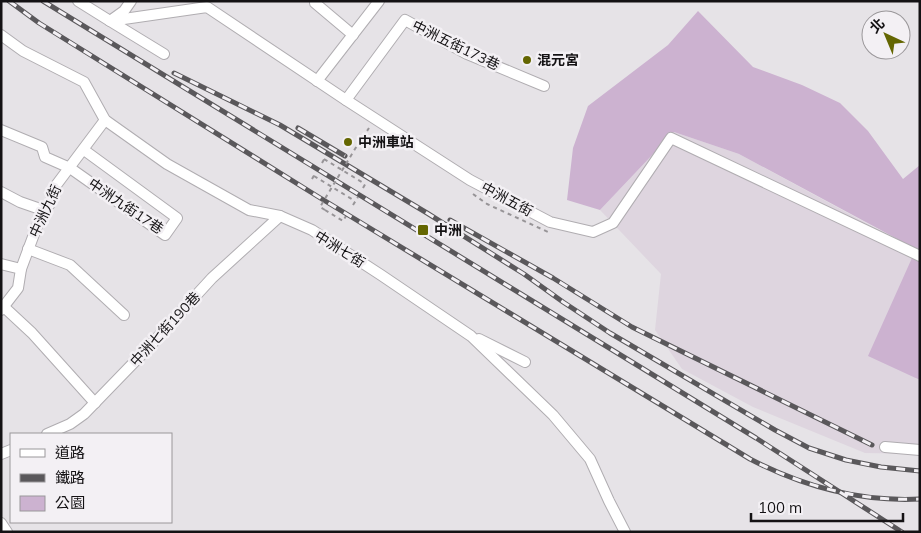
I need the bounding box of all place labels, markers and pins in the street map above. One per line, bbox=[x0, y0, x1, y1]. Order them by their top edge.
place label: 混元宮 bbox=[537, 51, 579, 69]
marker: 混元宮 bbox=[521, 54, 533, 66]
place label: 中洲車站 bbox=[358, 133, 414, 151]
marker: 中洲車站 bbox=[342, 136, 354, 148]
place label: 中洲 bbox=[434, 221, 462, 239]
marker: 中洲 bbox=[416, 223, 430, 237]

